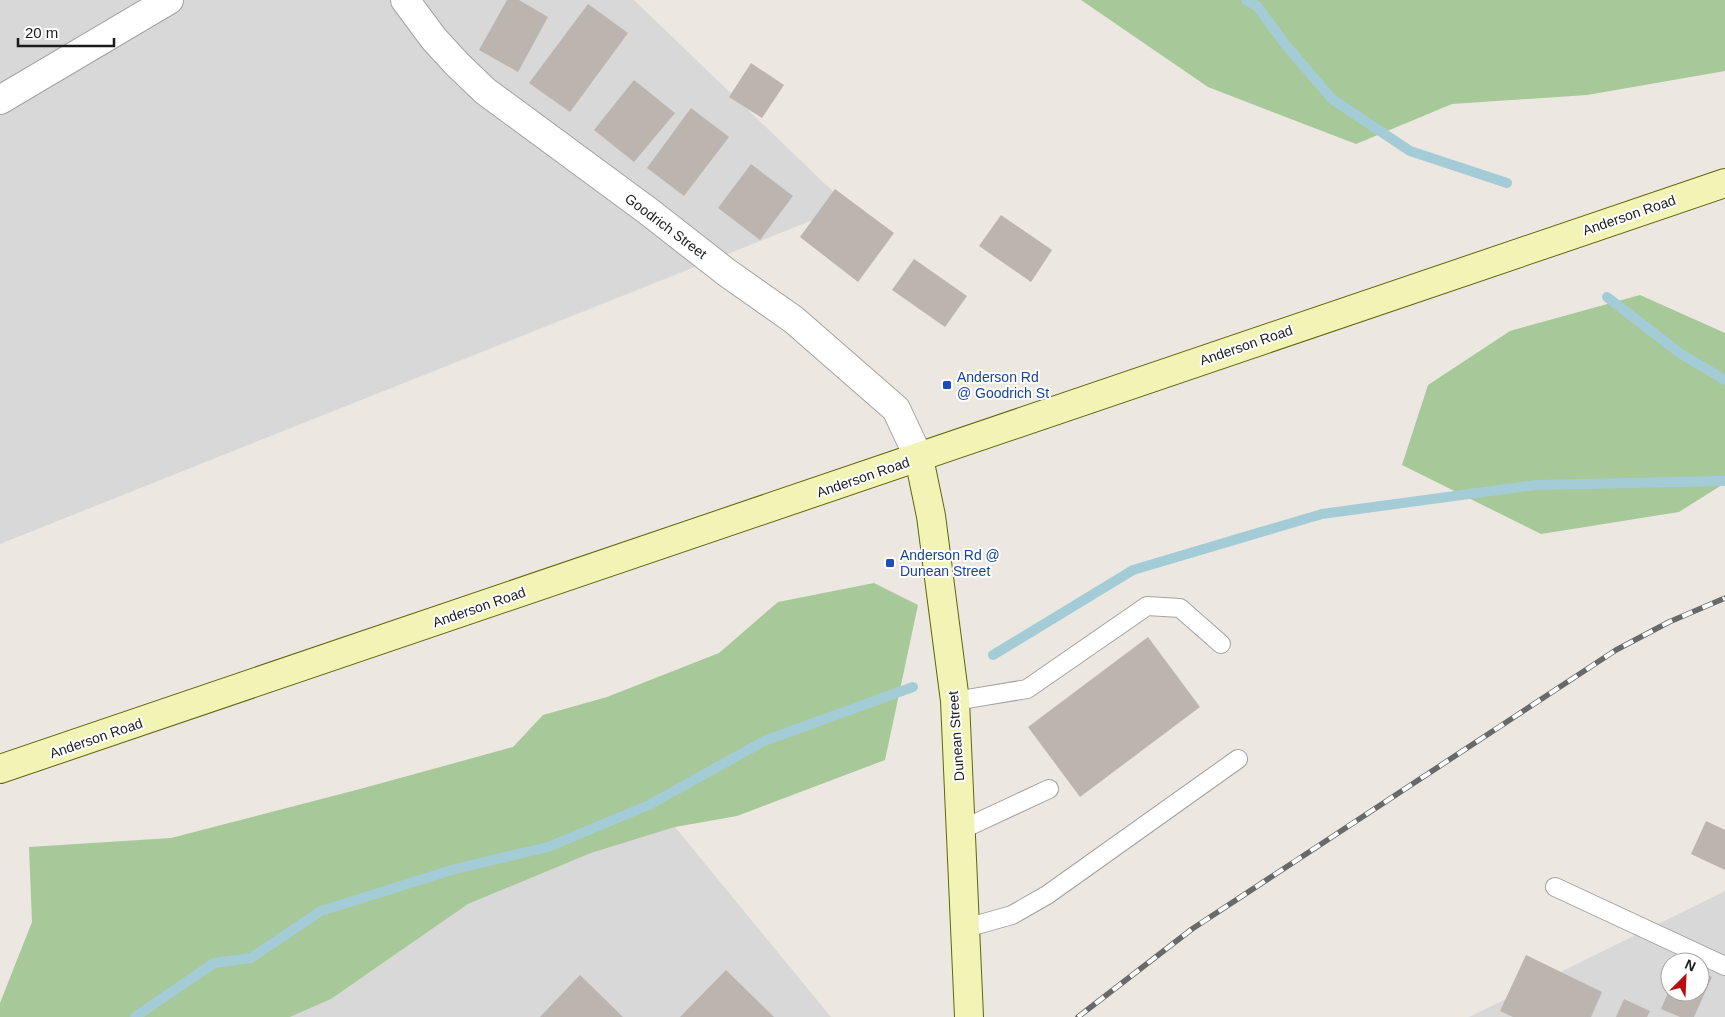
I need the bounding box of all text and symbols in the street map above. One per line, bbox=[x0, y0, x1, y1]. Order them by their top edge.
scale bar bbox=[18, 15, 114, 47]
text: 20 m bbox=[25, 24, 58, 41]
street label: Goodrich Street bbox=[622, 190, 710, 262]
street label: Anderson Road bbox=[1580, 192, 1678, 238]
street label: Anderson Road bbox=[1197, 322, 1295, 368]
place label: Anderson Rd @ Goodrich St bbox=[957, 369, 1049, 401]
marker: Anderson Rd @ Goodrich St bbox=[941, 379, 953, 391]
street label: Anderson Road bbox=[814, 454, 912, 500]
place label: Anderson Rd @ Dunean Street bbox=[900, 547, 1000, 579]
marker: Anderson Rd @ Dunean Street bbox=[884, 557, 896, 569]
street label: Anderson Road bbox=[430, 584, 528, 630]
street label: Dunean Street bbox=[945, 690, 967, 782]
street label: Anderson Road bbox=[47, 715, 145, 761]
north arrow bbox=[1660, 952, 1710, 1002]
text: N bbox=[1682, 956, 1698, 974]

